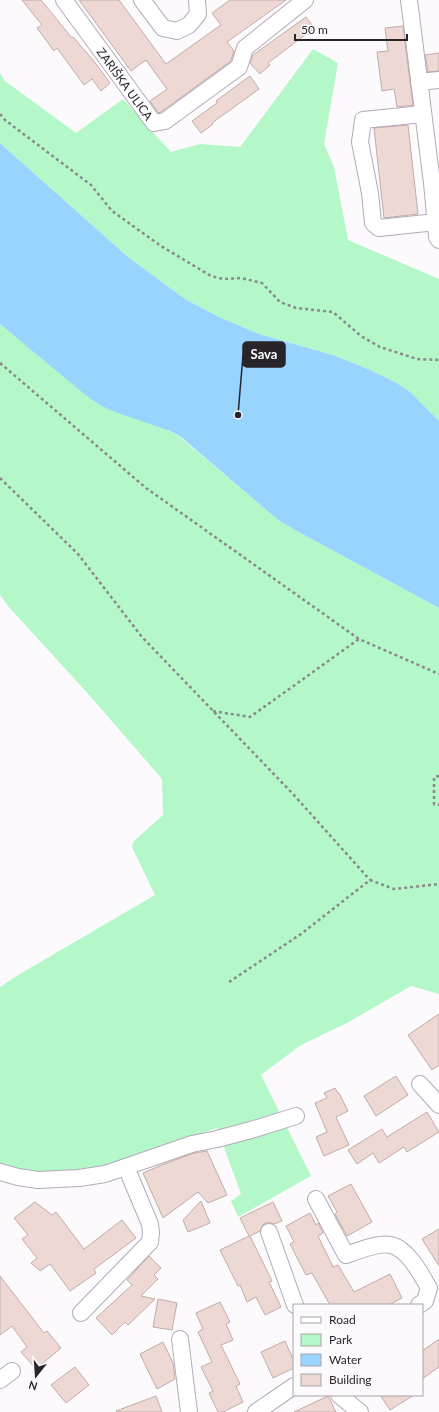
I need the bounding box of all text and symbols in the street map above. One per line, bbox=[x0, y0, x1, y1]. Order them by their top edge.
scale bar bbox=[295, 16, 407, 42]
text: 50 m bbox=[301, 22, 328, 37]
street label: ZARIŠKA ULICA bbox=[94, 45, 157, 124]
callout: Sava bbox=[243, 342, 285, 367]
text: Sava bbox=[251, 346, 277, 362]
legend bbox=[293, 1304, 423, 1396]
text: Road bbox=[329, 1312, 356, 1327]
text: Park bbox=[329, 1332, 353, 1347]
text: Water bbox=[329, 1352, 362, 1367]
north arrow bbox=[16, 1356, 56, 1396]
text: Building bbox=[329, 1372, 372, 1387]
text: N bbox=[27, 1379, 39, 1393]

